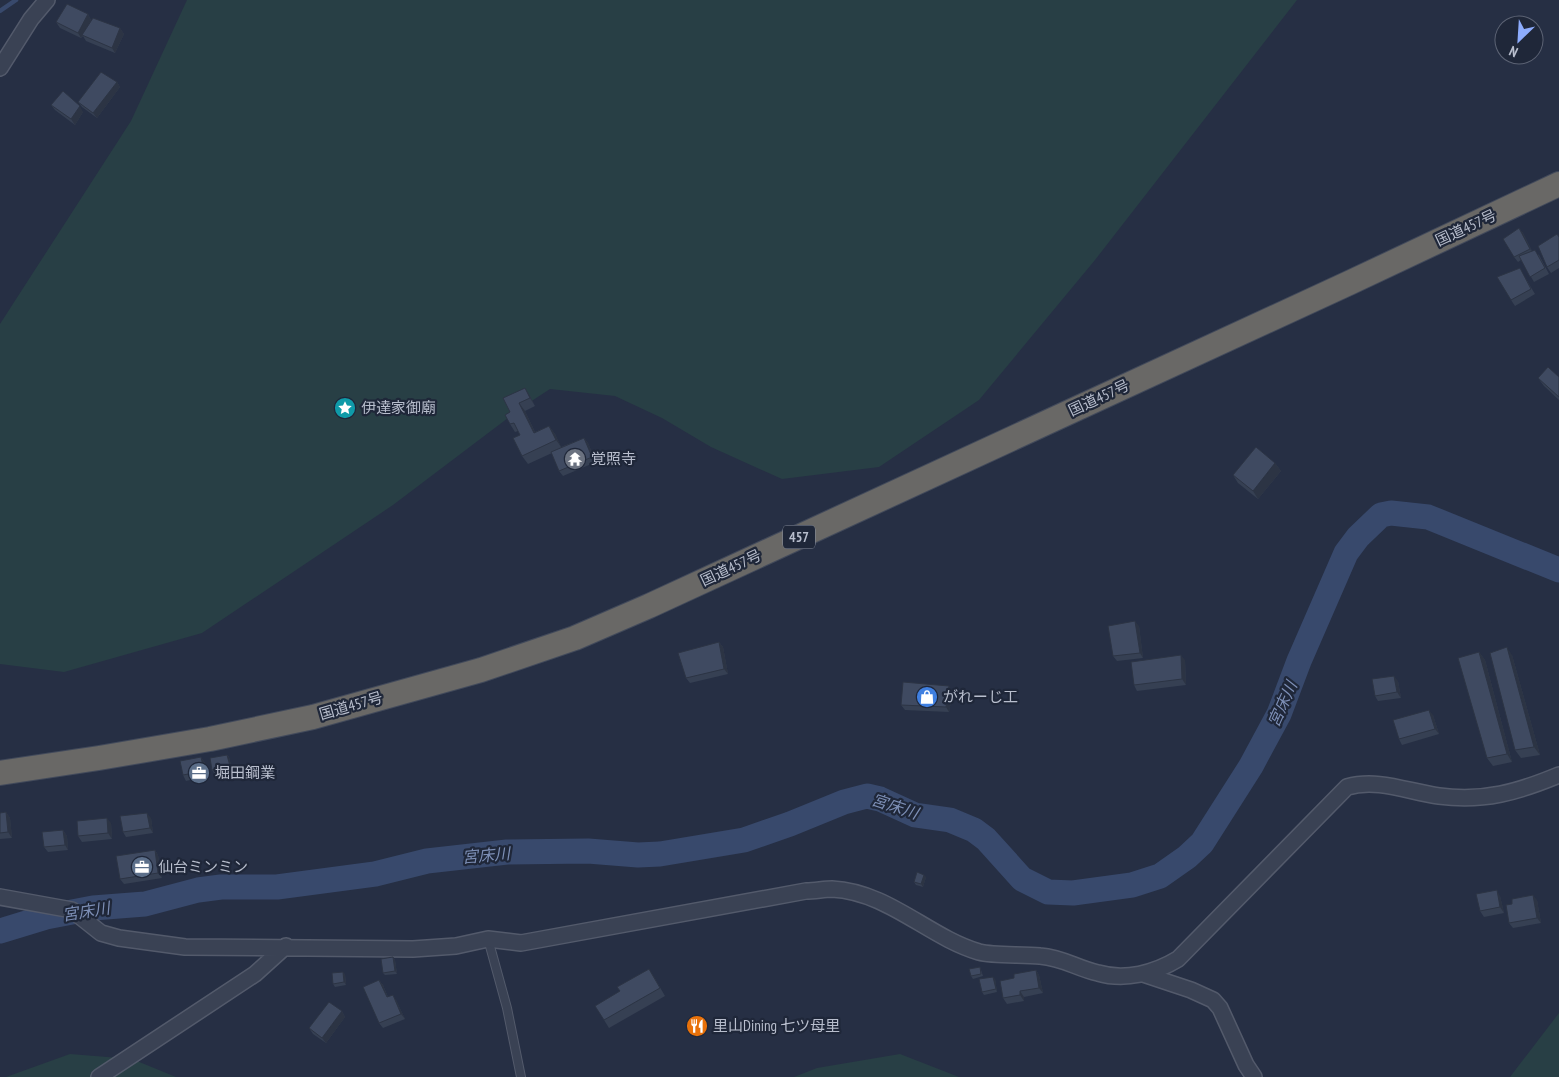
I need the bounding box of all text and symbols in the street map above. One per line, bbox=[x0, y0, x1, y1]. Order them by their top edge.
north arrow bbox=[1494, 15, 1544, 65]
text: N bbox=[1506, 42, 1521, 62]
street label: 国道457号 bbox=[1432, 205, 1499, 250]
street label: 国道457号 bbox=[1065, 375, 1132, 420]
place icon: 伊達家御廟 bbox=[333, 396, 357, 420]
place label: 伊達家御廟 bbox=[361, 398, 436, 417]
temple icon: 覚照寺 bbox=[563, 447, 587, 471]
place label: 覚照寺 bbox=[591, 449, 636, 468]
road number: 457 bbox=[783, 526, 815, 548]
street label: 国道457号 bbox=[697, 545, 764, 590]
water label: 宮床川 bbox=[1263, 676, 1302, 730]
shop icon: がれーじ工 bbox=[915, 685, 939, 709]
street label: 国道457号 bbox=[317, 687, 385, 724]
place label: がれーじ工 bbox=[943, 687, 1018, 706]
office icon: 堀田鋼業 bbox=[187, 761, 211, 785]
place label: 堀田鋼業 bbox=[215, 763, 275, 782]
water label: 宮床川 bbox=[869, 789, 923, 824]
water label: 宮床川 bbox=[461, 843, 513, 867]
office icon: 仙台ミンミン bbox=[130, 855, 154, 879]
place label: 仙台ミンミン bbox=[158, 857, 248, 876]
water label: 宮床川 bbox=[61, 897, 113, 925]
restaurant icon: 里山Dining 七ツ母里 bbox=[685, 1014, 709, 1038]
place label: 里山Dining 七ツ母里 bbox=[713, 1016, 840, 1035]

